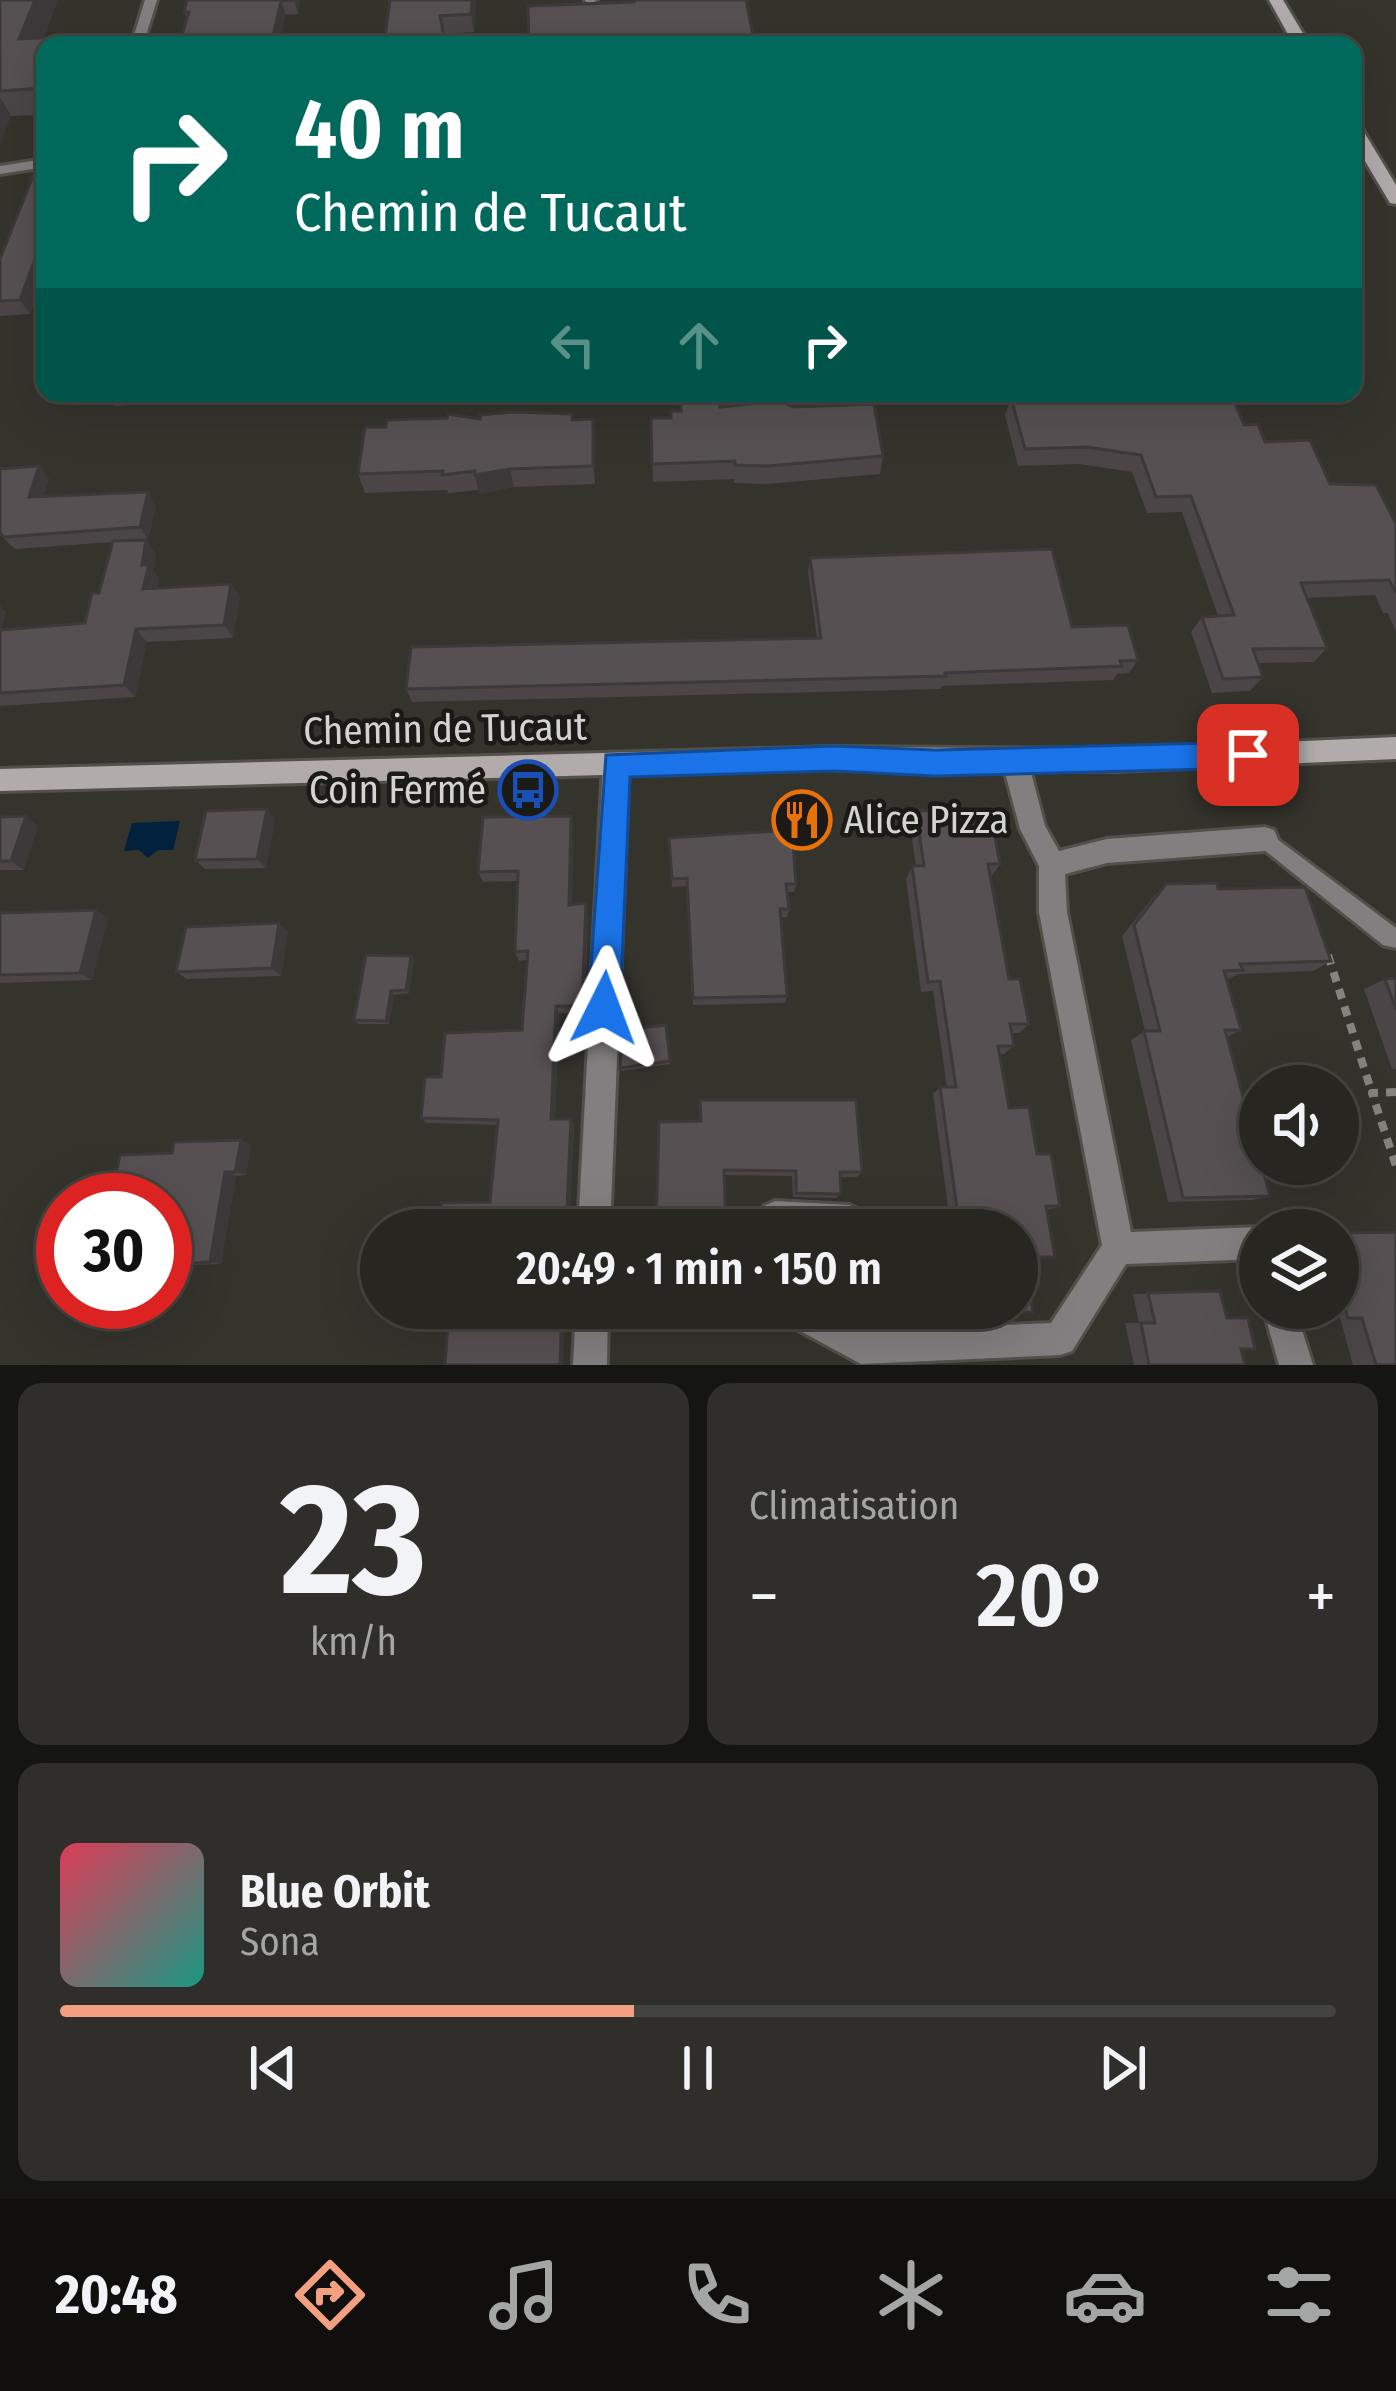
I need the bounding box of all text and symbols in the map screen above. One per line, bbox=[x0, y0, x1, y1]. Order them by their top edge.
text: 40 m bbox=[294, 79, 465, 180]
icon: right bbox=[96, 84, 252, 240]
text: Chemin de Tucaut bbox=[294, 181, 687, 245]
icon: left bbox=[540, 312, 606, 378]
icon: ahead bbox=[666, 312, 732, 378]
icon: right bbox=[792, 312, 858, 378]
street label: Chemin de Tucaut bbox=[303, 704, 587, 754]
pin bbox=[1197, 704, 1299, 806]
icon: arrive bbox=[1215, 722, 1281, 788]
bus stop icon: Coin Fermé bbox=[497, 759, 559, 821]
place label: Coin Fermé bbox=[309, 767, 486, 813]
restaurant icon: Alice Pizza bbox=[771, 789, 833, 851]
place label: Alice Pizza bbox=[844, 797, 1009, 843]
position arrow bbox=[541, 945, 667, 1071]
map controls bbox=[1239, 1065, 1359, 1329]
button: sound bbox=[1239, 1065, 1359, 1185]
speed limit sign: 30 bbox=[36, 1173, 192, 1329]
button: layers bbox=[1239, 1209, 1359, 1329]
text: 20:49 · 1 min · 150 m bbox=[516, 1242, 882, 1296]
text: 23 bbox=[280, 1447, 427, 1634]
text: Climatisation bbox=[749, 1483, 959, 1529]
text: 20° bbox=[976, 1542, 1108, 1650]
text: − bbox=[749, 1557, 779, 1636]
text: + bbox=[1306, 1557, 1336, 1636]
text: km/h bbox=[310, 1619, 397, 1665]
text: Blue Orbit bbox=[240, 1865, 430, 1919]
text: Sona bbox=[240, 1919, 320, 1965]
icon: previous bbox=[240, 2035, 306, 2101]
icon: pause bbox=[665, 2035, 731, 2101]
icon: next bbox=[1090, 2035, 1156, 2101]
icon: directions bbox=[288, 2253, 372, 2337]
icon: music bbox=[482, 2253, 566, 2337]
icon: phone bbox=[675, 2253, 759, 2337]
icon: climate bbox=[869, 2253, 953, 2337]
icon: car bbox=[1063, 2253, 1147, 2337]
icon: filters bbox=[1257, 2253, 1341, 2337]
text: 20:48 bbox=[55, 2263, 178, 2327]

